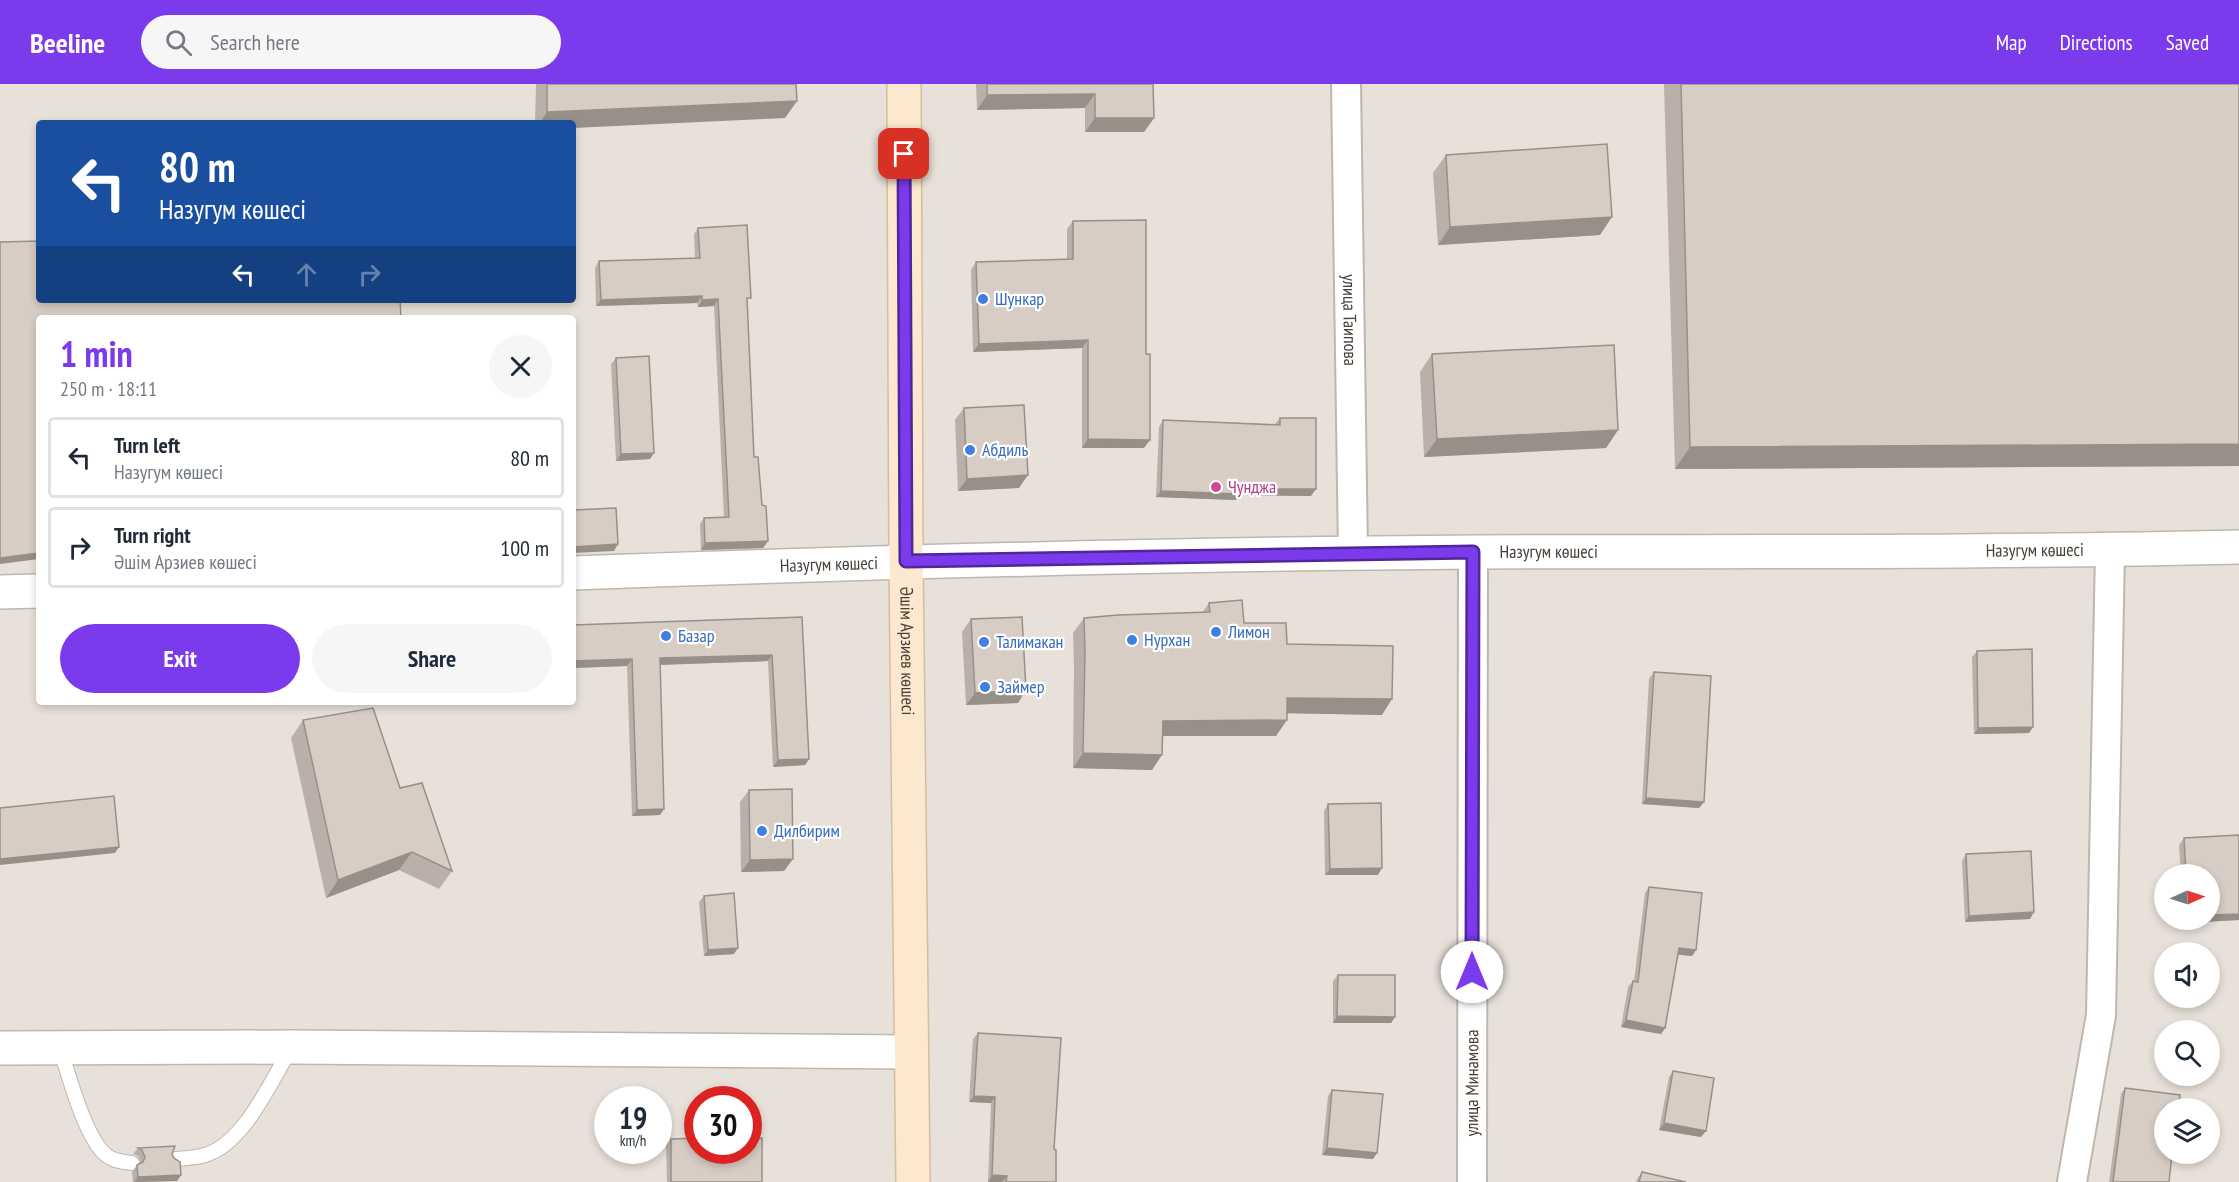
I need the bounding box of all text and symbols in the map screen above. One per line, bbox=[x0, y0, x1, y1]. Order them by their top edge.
search box bbox=[141, 15, 561, 69]
text: Beeline bbox=[30, 24, 105, 61]
icon: search bbox=[162, 26, 195, 59]
text: Search here bbox=[210, 28, 300, 56]
text: Map bbox=[1996, 29, 2027, 56]
text: Directions bbox=[2060, 29, 2133, 56]
text: Saved bbox=[2166, 29, 2209, 56]
pin bbox=[878, 128, 929, 179]
icon: arrive bbox=[887, 137, 920, 170]
text: 80 m bbox=[159, 139, 236, 194]
icon: left bbox=[60, 144, 138, 222]
text: Назугум көшесі bbox=[159, 192, 306, 226]
icon: left bbox=[227, 258, 260, 291]
icon: ahead bbox=[290, 258, 323, 291]
icon: right bbox=[353, 258, 386, 291]
street label: улица Таипова bbox=[1338, 274, 1362, 366]
place label: Шункар bbox=[995, 287, 1044, 310]
marker: Шункар bbox=[976, 292, 990, 306]
text: 1 min bbox=[60, 330, 133, 377]
button: close bbox=[489, 335, 552, 398]
text: 250 m · 18:11 bbox=[60, 376, 157, 402]
text: Turn left bbox=[114, 431, 180, 459]
place label: Абдиль bbox=[982, 438, 1028, 461]
icon: left bbox=[63, 441, 96, 474]
marker: Абдиль bbox=[963, 443, 977, 457]
text: 80 m bbox=[510, 444, 549, 472]
text: Назугум көшесі bbox=[114, 459, 223, 485]
place label: Чунджа bbox=[1228, 475, 1276, 498]
marker: Чунджа bbox=[1209, 480, 1223, 494]
text: Turn right bbox=[114, 521, 191, 549]
icon: right bbox=[63, 531, 96, 564]
text: 100 m bbox=[500, 534, 549, 562]
street label: Назугум көшесі bbox=[1986, 538, 2084, 562]
street label: Назугум көшесі bbox=[1500, 540, 1598, 563]
text: Әшім Арзиев көшесі bbox=[114, 549, 257, 575]
street label: Назугум көшесі bbox=[779, 551, 878, 577]
street label: Әшім Арзиев көшесі bbox=[895, 587, 920, 715]
place label: Лимон bbox=[1227, 620, 1270, 643]
button: Exit bbox=[60, 624, 300, 693]
button: Share bbox=[312, 624, 552, 693]
place label: Базар bbox=[678, 624, 715, 647]
marker: Лимон bbox=[1209, 625, 1223, 639]
place label: Нурхан bbox=[1144, 628, 1190, 651]
marker: Базар bbox=[659, 629, 673, 643]
place label: Талимакан bbox=[996, 630, 1063, 653]
marker: Нурхан bbox=[1125, 633, 1139, 647]
marker: Талимакан bbox=[977, 635, 991, 649]
place label: Займер bbox=[997, 675, 1045, 698]
marker: Займер bbox=[978, 680, 992, 694]
place label: Дилбирим bbox=[774, 819, 840, 842]
marker: Дилбирим bbox=[755, 824, 769, 838]
north arrow bbox=[2154, 864, 2220, 930]
map controls bbox=[2154, 864, 2220, 1164]
position arrow bbox=[1440, 940, 1504, 1004]
button: sound bbox=[2154, 942, 2220, 1008]
button: search bbox=[2154, 1020, 2220, 1086]
street label: улица Минамова bbox=[1460, 1030, 1483, 1136]
speed limit sign: 30 bbox=[684, 1086, 762, 1164]
text: 19 bbox=[619, 1098, 647, 1137]
button: layers bbox=[2154, 1098, 2220, 1164]
text: km/h bbox=[620, 1131, 646, 1150]

